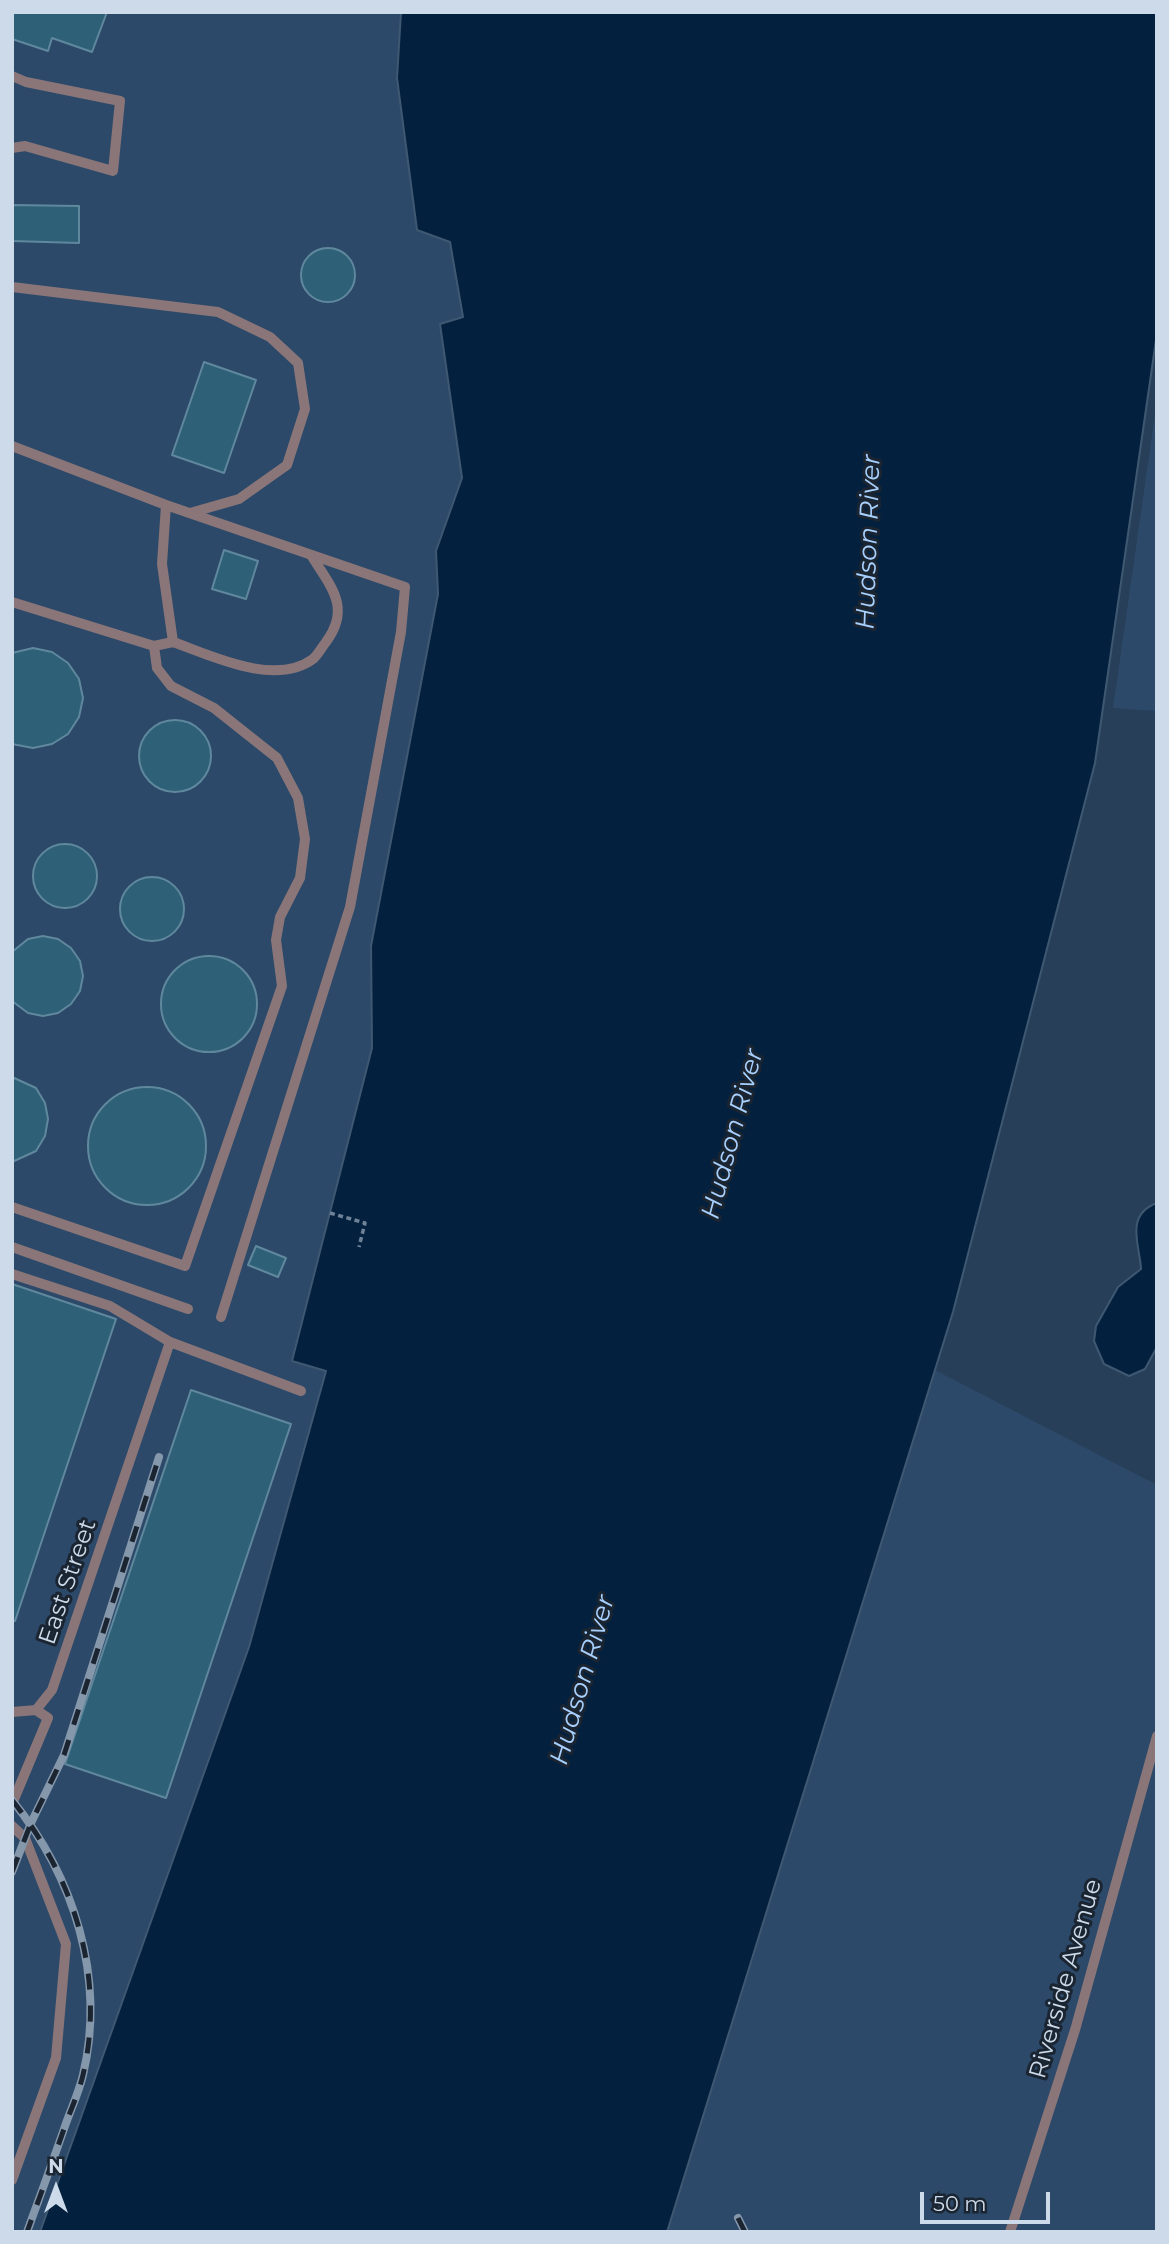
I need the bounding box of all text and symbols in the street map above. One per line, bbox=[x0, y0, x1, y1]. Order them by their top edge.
water label: Hudson River bbox=[850, 454, 888, 630]
water label: Hudson River bbox=[695, 1045, 771, 1223]
street label: East Street bbox=[33, 1516, 103, 1648]
water label: Hudson River bbox=[544, 1591, 622, 1769]
street label: Riverside Avenue bbox=[1024, 1876, 1108, 2082]
north arrow bbox=[21, 2153, 91, 2223]
text: N bbox=[48, 2155, 64, 2178]
scale bar bbox=[924, 2178, 1054, 2222]
text: 50 m bbox=[933, 2191, 987, 2216]

